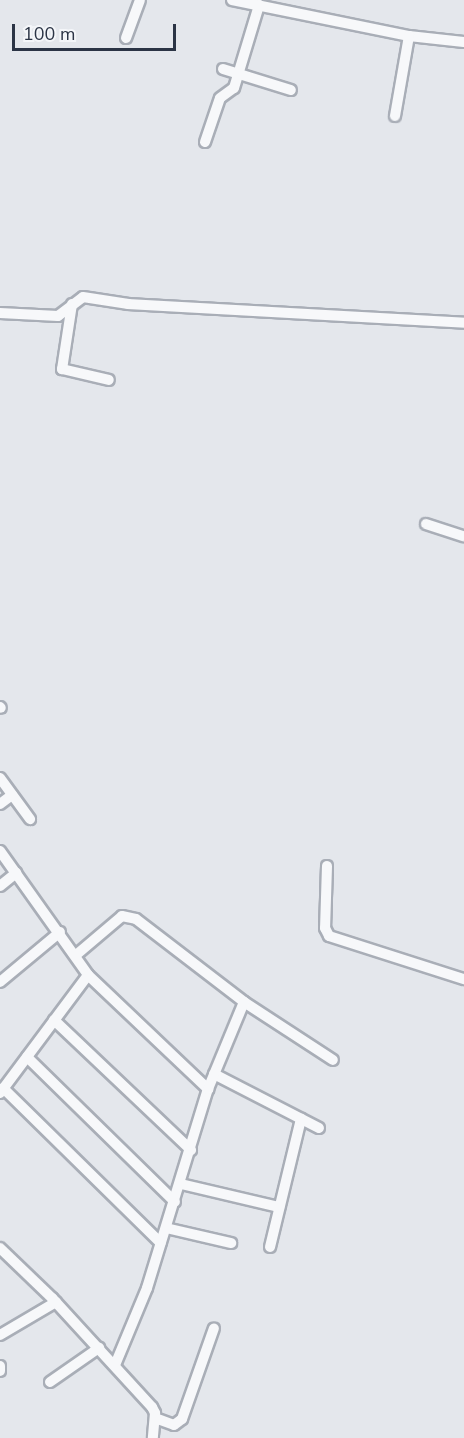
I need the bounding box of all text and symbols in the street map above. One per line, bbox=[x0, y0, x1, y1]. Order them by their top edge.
scale bar bbox=[15, 12, 178, 50]
text: 100 m bbox=[23, 22, 75, 46]

